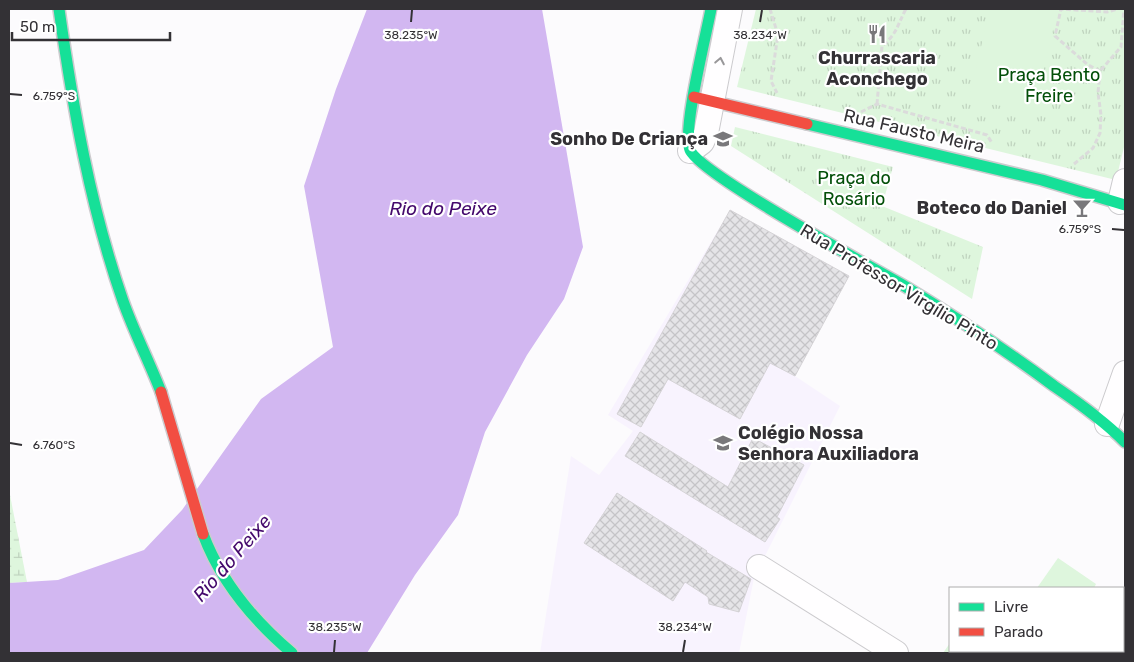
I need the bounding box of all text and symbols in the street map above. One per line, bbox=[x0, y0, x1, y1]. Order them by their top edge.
scale bar bbox=[12, 10, 170, 42]
text: 50 m bbox=[20, 18, 55, 36]
restaurant icon: Churrascaria Aconchego bbox=[866, 23, 888, 45]
text: 38.235°W bbox=[384, 28, 438, 42]
text: 38.234°W bbox=[733, 28, 787, 42]
place label: Churrascaria Aconchego bbox=[818, 47, 936, 90]
one-way arrow bbox=[714, 56, 724, 65]
park label: Praça Bento Freire bbox=[998, 64, 1100, 107]
text: 6.759°S bbox=[33, 89, 75, 103]
street label: Rua Fausto Meira bbox=[841, 104, 987, 158]
place label: Sonho De Criança bbox=[550, 128, 708, 150]
school or university icon: Sonho De Criança bbox=[712, 128, 734, 150]
park label: Praça do Rosário bbox=[817, 167, 891, 210]
water label: Rio do Peixe bbox=[389, 197, 497, 220]
place label: Boteco do Daniel bbox=[917, 197, 1067, 219]
bar icon: Boteco do Daniel bbox=[1071, 197, 1093, 219]
street label: Rua Professor Virgílio Pinto bbox=[796, 219, 1002, 355]
text: 6.759°S bbox=[1059, 222, 1101, 236]
place label: Colégio Nossa Senhora Auxiliadora bbox=[738, 422, 919, 465]
school or university icon: Colégio Nossa Senhora Auxiliadora bbox=[712, 432, 734, 454]
text: 6.760°S bbox=[33, 438, 75, 452]
water label: Rio do Peixe bbox=[188, 510, 276, 606]
legend bbox=[949, 587, 1124, 652]
text: Livre bbox=[994, 598, 1028, 616]
text: 38.235°W bbox=[308, 620, 362, 634]
text: 38.234°W bbox=[658, 620, 712, 634]
text: Parado bbox=[994, 623, 1043, 641]

